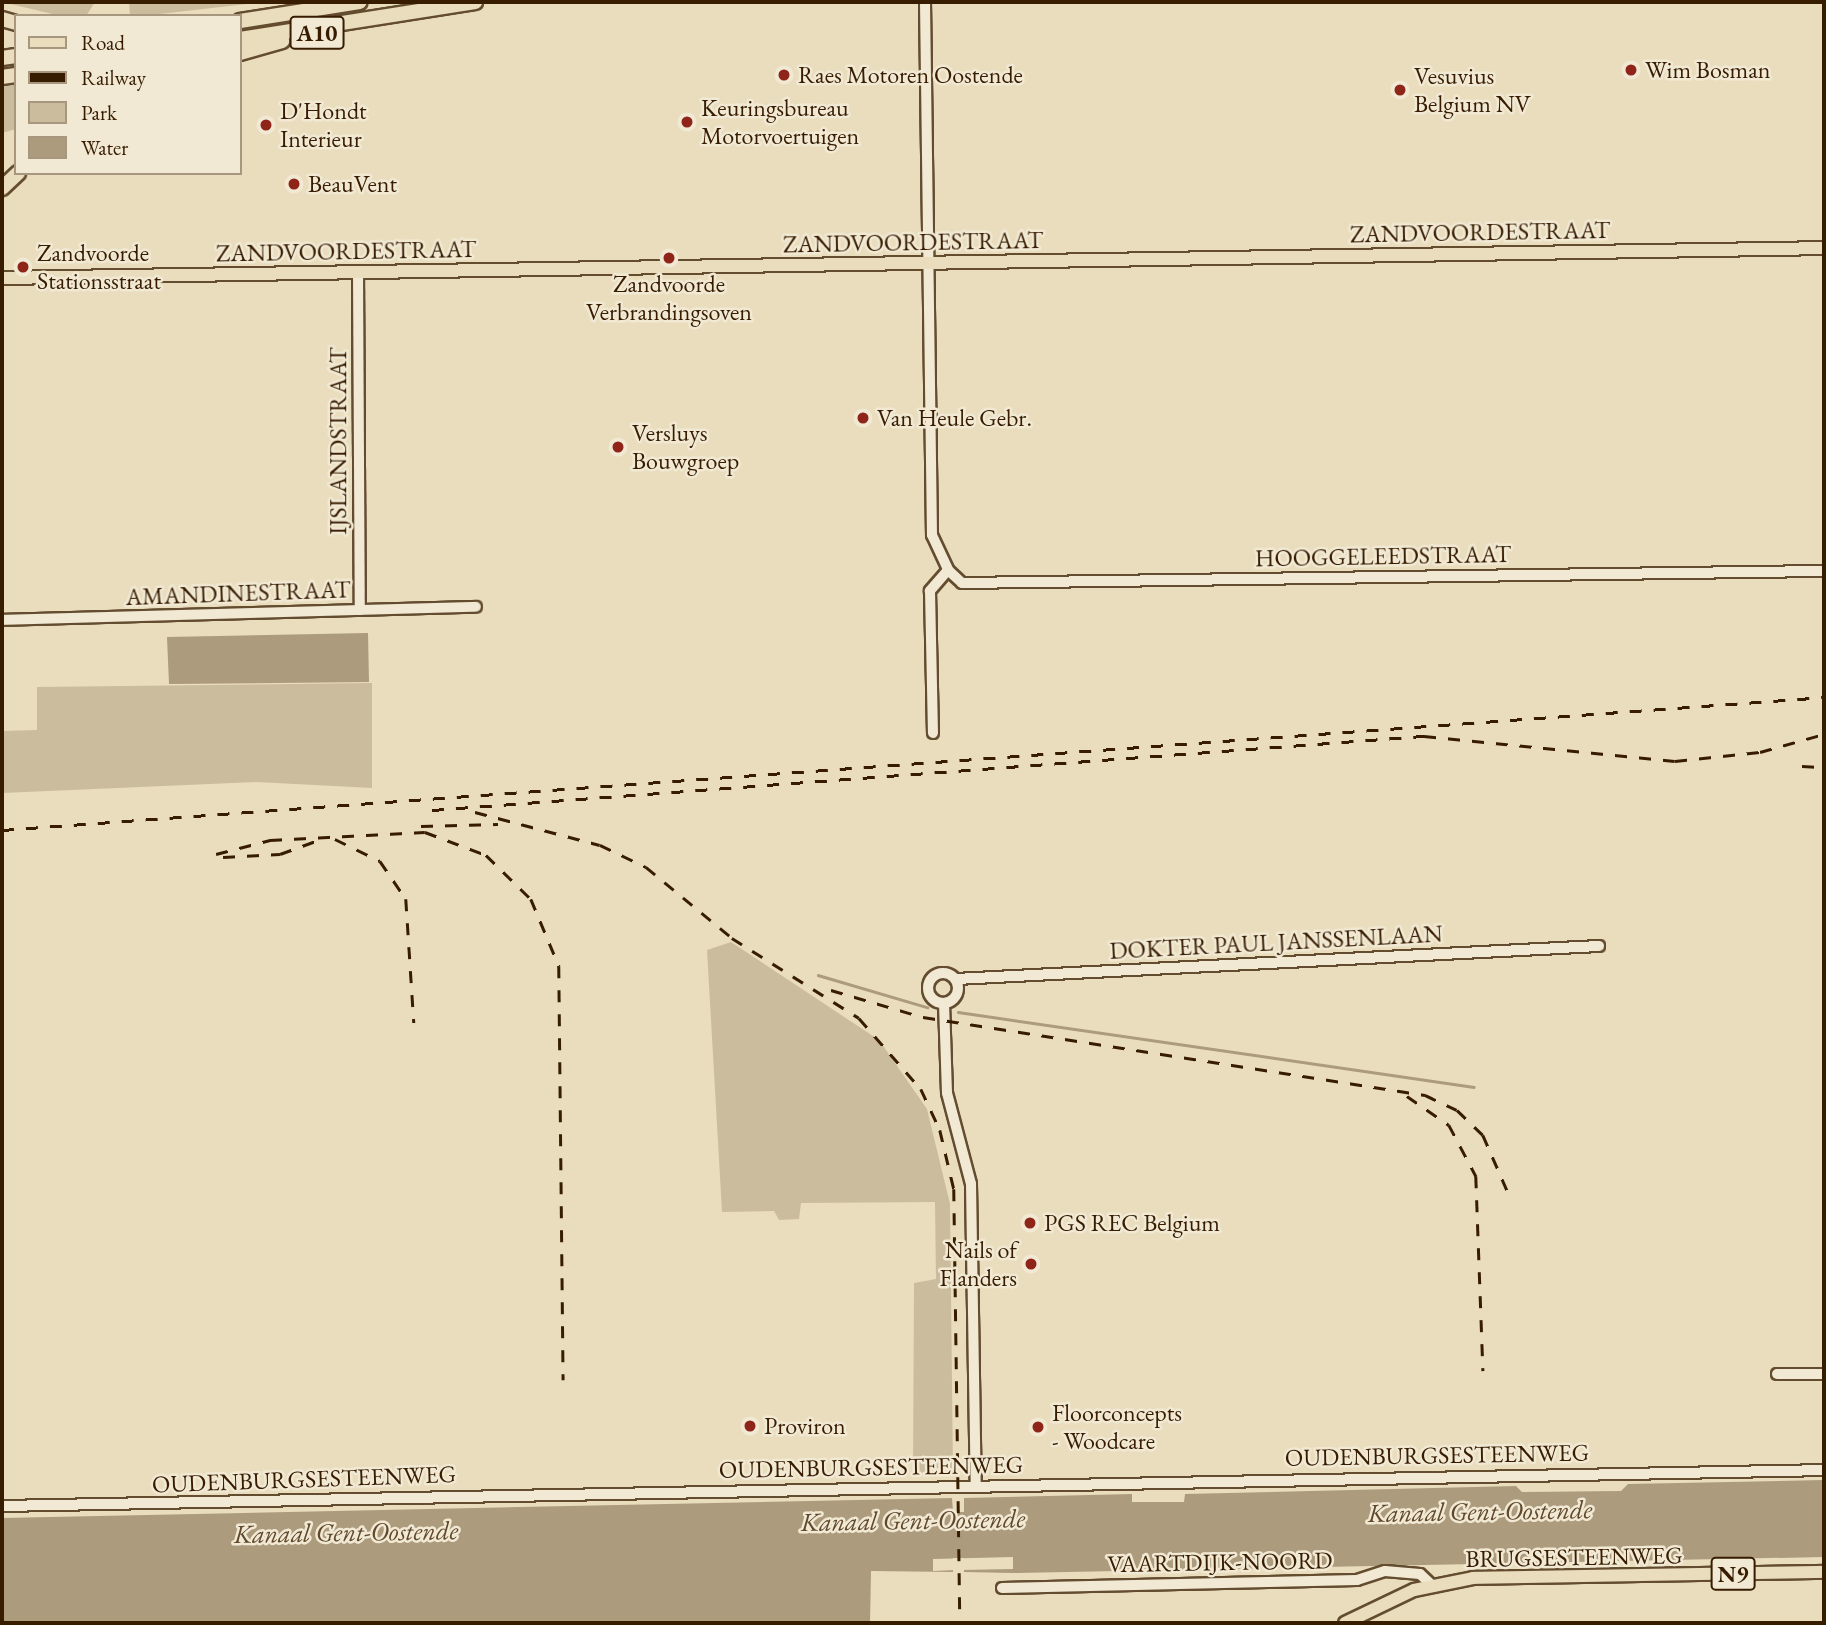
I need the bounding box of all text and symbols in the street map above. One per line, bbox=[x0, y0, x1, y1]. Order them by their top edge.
legend bbox=[14, 14, 242, 175]
road number: A10 bbox=[289, 14, 345, 52]
text: Road bbox=[81, 29, 125, 56]
place label: Wim Bosman bbox=[1645, 56, 1770, 84]
place label: Raes Motoren Oostende bbox=[798, 61, 1023, 89]
place label: Vesuvius Belgium NV bbox=[1414, 62, 1531, 118]
marker: Wim Bosman bbox=[1623, 62, 1639, 78]
text: Railway bbox=[81, 64, 146, 91]
marker: Raes Motoren Oostende bbox=[776, 67, 792, 83]
marker: Vesuvius Belgium NV bbox=[1392, 82, 1408, 98]
place label: Keuringsbureau Motorvoertuigen bbox=[701, 94, 859, 150]
place label: D'Hondt Interieur bbox=[280, 97, 367, 153]
text: Park bbox=[81, 99, 117, 126]
marker: Keuringsbureau Motorvoertuigen bbox=[679, 114, 695, 130]
marker: D'Hondt Interieur bbox=[258, 117, 274, 133]
text: Water bbox=[81, 134, 128, 161]
place label: BeauVent bbox=[308, 170, 397, 198]
marker: BeauVent bbox=[286, 176, 302, 192]
street label: ZANDVOORDESTRAAT bbox=[1350, 215, 1610, 249]
street label: ZANDVOORDESTRAAT bbox=[783, 225, 1043, 259]
street label: ZANDVOORDESTRAAT bbox=[216, 234, 476, 268]
place label: Zandvoorde Stationsstraat bbox=[37, 239, 161, 295]
marker: Zandvoorde Verbrandingsoven bbox=[661, 250, 677, 266]
marker: Zandvoorde Stationsstraat bbox=[15, 259, 31, 275]
place label: Zandvoorde Verbrandingsoven bbox=[586, 270, 752, 326]
street label: IJSLANDSTRAAT bbox=[324, 347, 352, 535]
place label: Van Heule Gebr. bbox=[877, 404, 1032, 432]
marker: Van Heule Gebr. bbox=[855, 410, 871, 426]
place label: Versluys Bouwgroep bbox=[632, 419, 739, 475]
marker: Versluys Bouwgroep bbox=[610, 439, 626, 455]
street label: HOOGGELEEDSTRAAT bbox=[1255, 539, 1511, 573]
street label: AMANDINESTRAAT bbox=[125, 575, 351, 611]
street label: DOKTER PAUL JANSSENLAAN bbox=[1109, 919, 1443, 965]
place label: PGS REC Belgium bbox=[1044, 1209, 1220, 1237]
marker: PGS REC Belgium bbox=[1022, 1215, 1038, 1231]
place label: Nails of Flanders bbox=[939, 1236, 1017, 1292]
marker: Nails of Flanders bbox=[1023, 1256, 1039, 1272]
place label: Floorconcepts - Woodcare bbox=[1052, 1399, 1182, 1455]
place label: Proviron bbox=[764, 1412, 846, 1440]
marker: Proviron bbox=[742, 1418, 758, 1434]
marker: Floorconcepts - Woodcare bbox=[1030, 1419, 1046, 1435]
street label: OUDENBURGSESTEENWEG bbox=[1285, 1438, 1589, 1472]
street label: OUDENBURGSESTEENWEG bbox=[719, 1450, 1023, 1484]
street label: OUDENBURGSESTEENWEG bbox=[152, 1459, 456, 1499]
water label: Kanaal Gent-Oostende bbox=[1368, 1494, 1592, 1530]
water label: Kanaal Gent-Oostende bbox=[801, 1503, 1025, 1539]
water label: Kanaal Gent-Oostende bbox=[234, 1515, 458, 1551]
street label: BRUGSESTEENWEG bbox=[1465, 1541, 1683, 1573]
street label: VAARTDIJK-NOORD bbox=[1107, 1546, 1333, 1578]
road number: N9 bbox=[1710, 1554, 1756, 1594]

